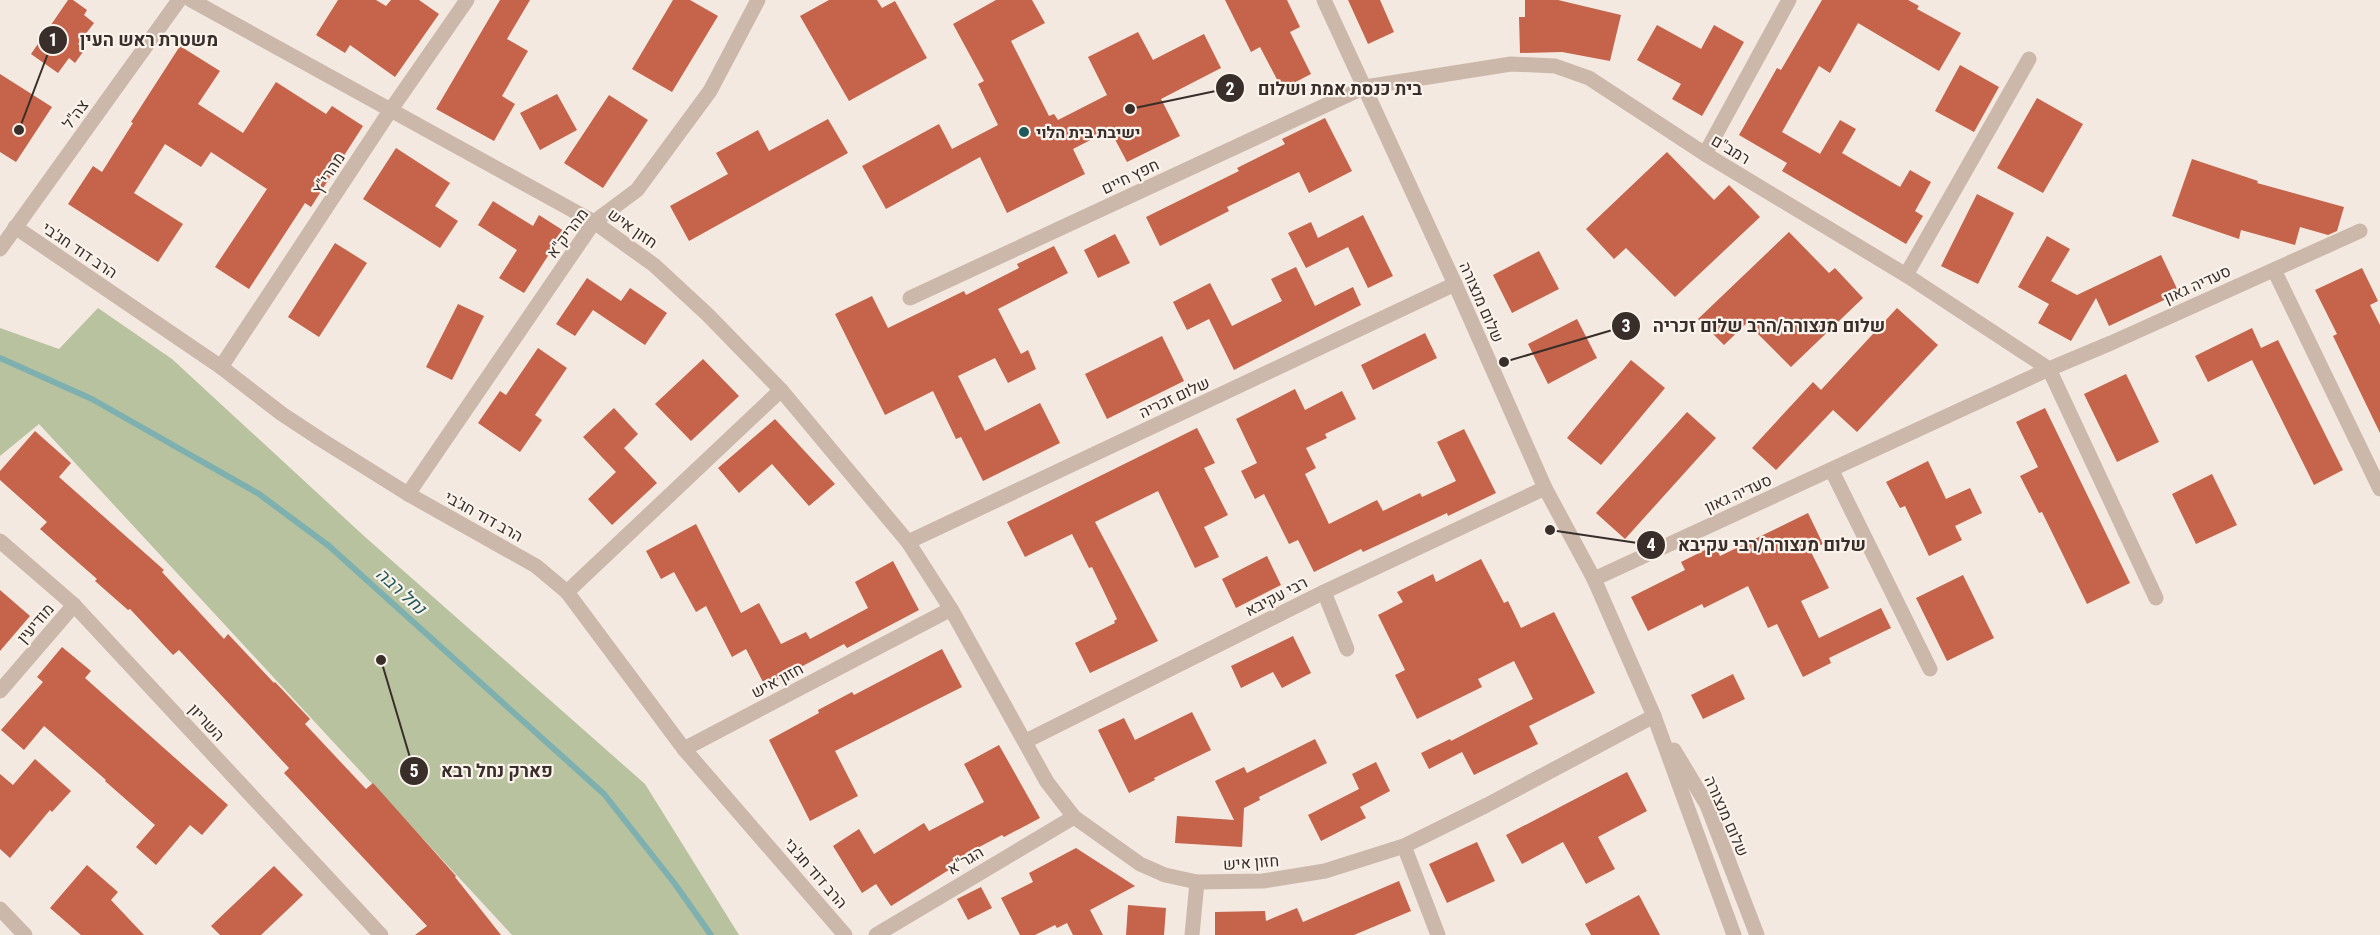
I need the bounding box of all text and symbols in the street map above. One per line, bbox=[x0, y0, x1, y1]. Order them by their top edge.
callout: משטרת ראש העין bbox=[38, 22, 231, 58]
text: 1 bbox=[48, 29, 58, 50]
text: משטרת ראש העין bbox=[80, 29, 218, 50]
callout: בית כנסת אמת ושלום bbox=[1215, 70, 1434, 106]
text: 2 bbox=[1225, 78, 1235, 99]
text: בית כנסת אמת ושלום bbox=[1258, 78, 1422, 99]
street label: צה"ל bbox=[58, 96, 92, 133]
place label: ישיבת בית הלוי bbox=[1036, 123, 1141, 142]
marker: ישיבת בית הלוי bbox=[1017, 125, 1031, 139]
street label: רמב"ם bbox=[1708, 131, 1754, 168]
street label: מהרי"ץ bbox=[308, 149, 349, 198]
street label: חפץ חיים bbox=[1098, 155, 1162, 198]
street label: מהריק"א bbox=[542, 205, 592, 262]
street label: חזון איש bbox=[604, 205, 661, 252]
street label: הרב דוד חג'בי bbox=[39, 218, 121, 282]
street label: שלום מנצורה bbox=[1455, 259, 1508, 345]
street label: סעדיה גאון bbox=[2161, 261, 2234, 308]
callout: שלום מנצורה/הרב שלום זכריה bbox=[1611, 308, 1897, 344]
text: 3 bbox=[1621, 315, 1631, 336]
text: שלום מנצורה/הרב שלום זכריה bbox=[1653, 315, 1885, 336]
street label: שלום זכריה bbox=[1136, 373, 1213, 422]
street label: סעדיה גאון bbox=[1702, 470, 1775, 517]
street label: הרב דוד חג'בי bbox=[441, 487, 526, 546]
callout: שלום מנצורה/רבי עקיבא bbox=[1636, 527, 1878, 563]
text: 4 bbox=[1646, 534, 1656, 555]
text: שלום מנצורה/רבי עקיבא bbox=[1678, 534, 1866, 555]
water label: נחל רבה bbox=[372, 563, 432, 619]
street label: רבי עקיבא bbox=[1242, 573, 1311, 620]
street label: מודיעין bbox=[13, 599, 58, 647]
street label: חזון איש bbox=[748, 659, 806, 702]
street label: השריון bbox=[185, 700, 229, 745]
callout: פארק נחל רבא bbox=[399, 753, 565, 789]
text: 5 bbox=[409, 760, 419, 781]
text: פארק נחל רבא bbox=[441, 760, 553, 781]
street label: שלום מנצורה bbox=[1700, 773, 1753, 859]
street label: הרב דוד חג'בי bbox=[780, 835, 851, 912]
street label: הגר"א bbox=[944, 842, 987, 879]
street label: חזון איש bbox=[1222, 851, 1280, 874]

